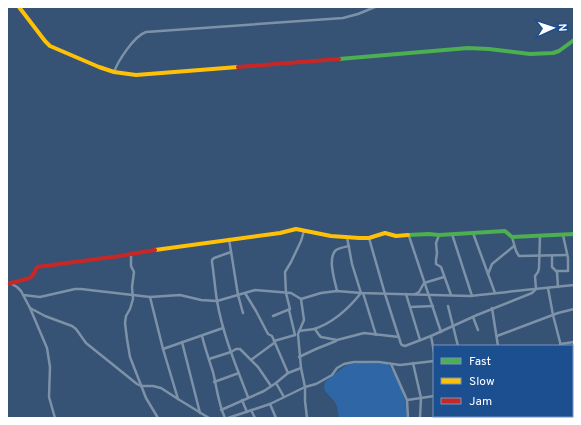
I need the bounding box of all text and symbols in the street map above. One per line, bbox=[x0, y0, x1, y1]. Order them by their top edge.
north arrow bbox=[533, 8, 573, 48]
text: N bbox=[555, 23, 569, 32]
legend bbox=[433, 345, 573, 417]
text: Fast bbox=[469, 354, 491, 370]
text: Slow bbox=[469, 374, 495, 390]
text: Jam bbox=[469, 394, 492, 410]

